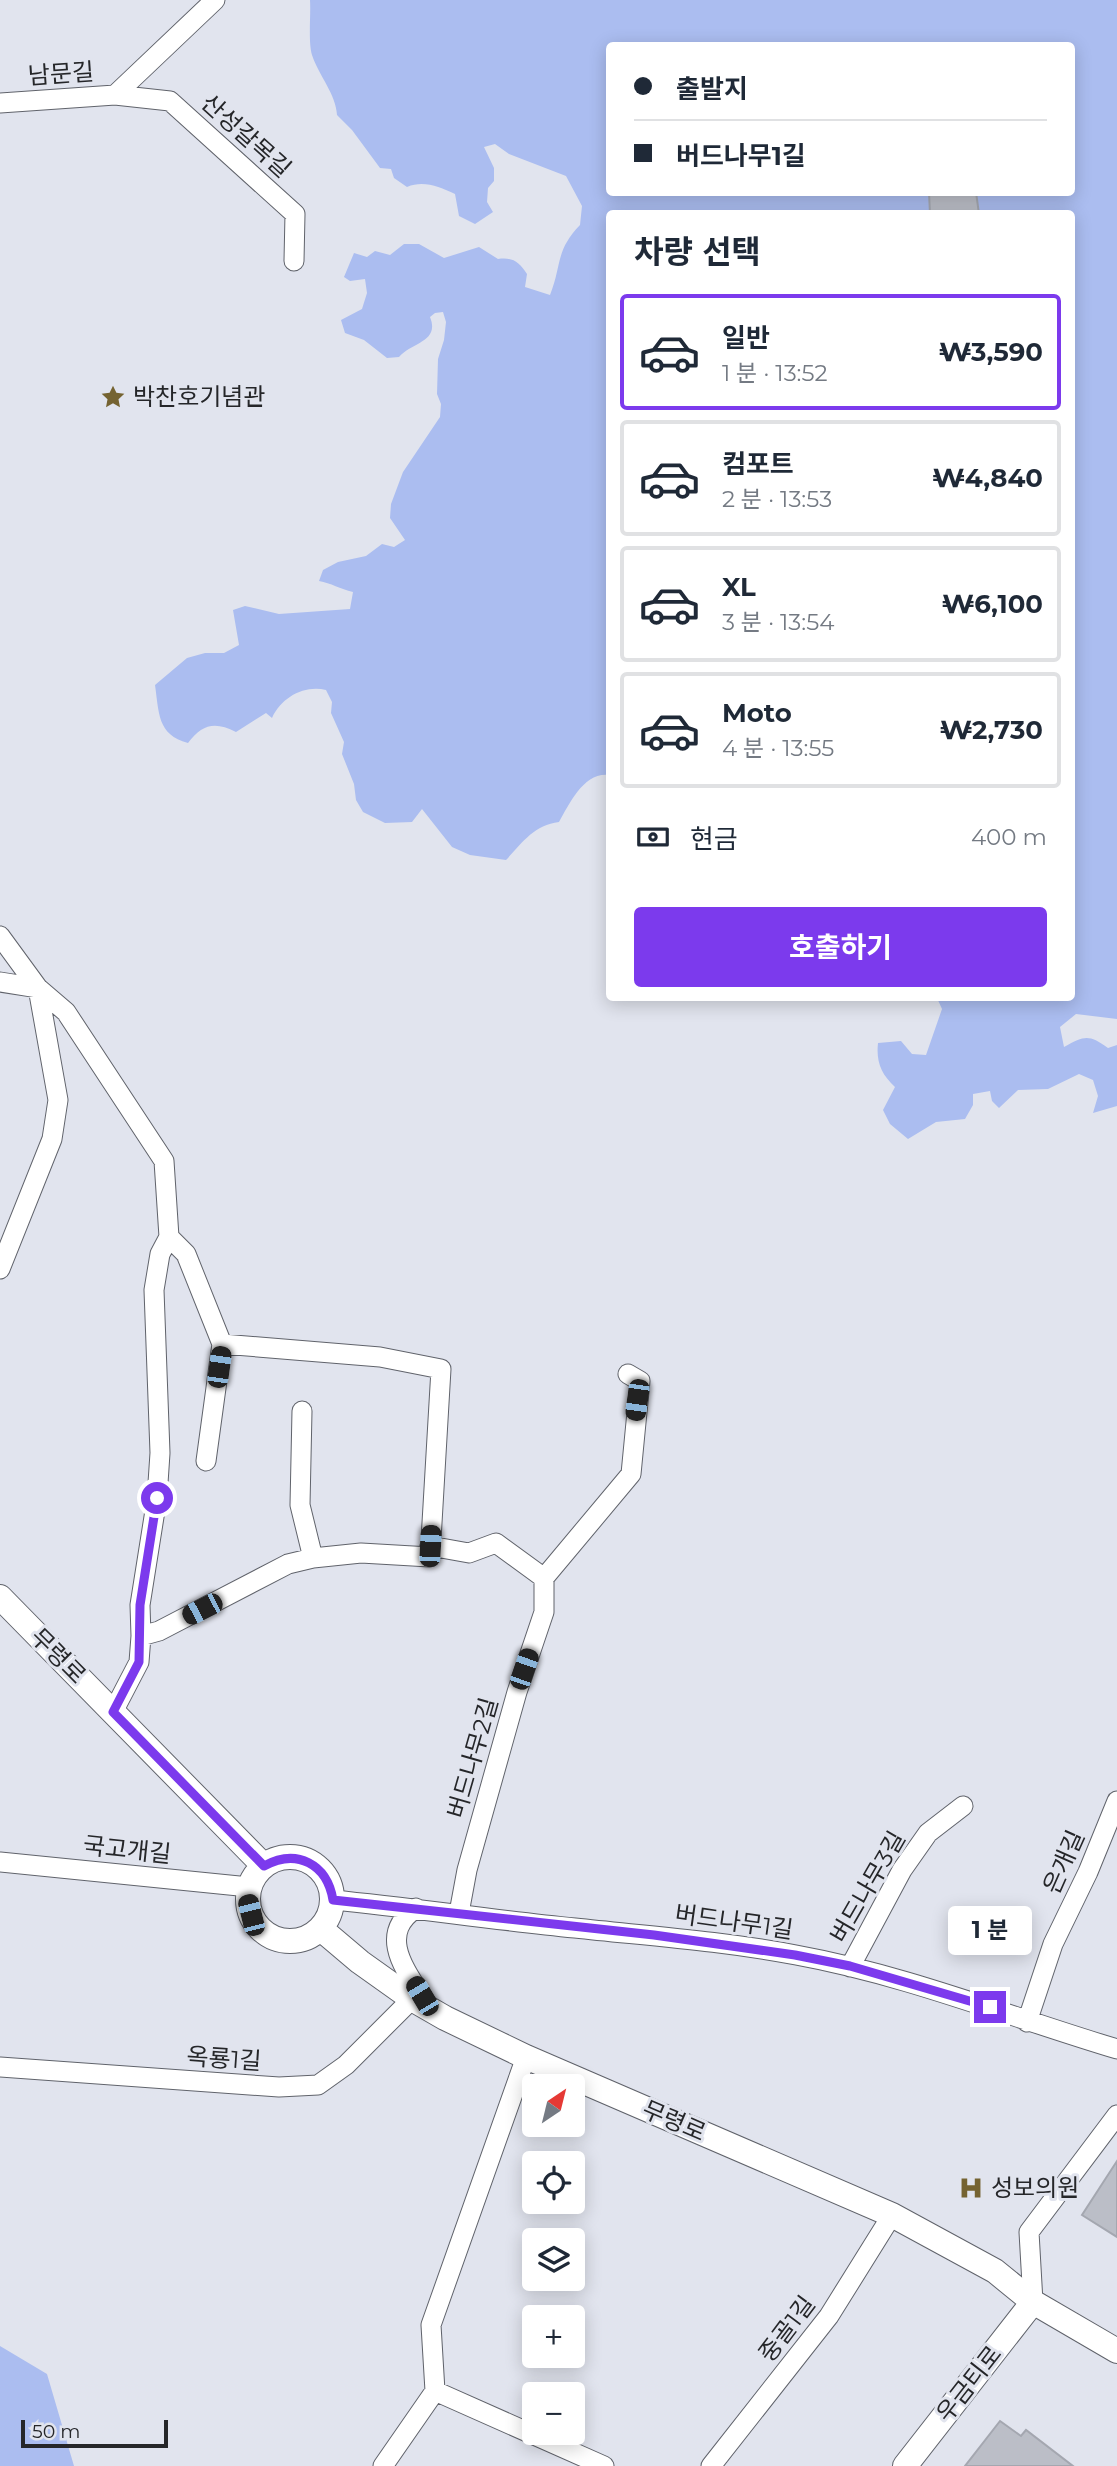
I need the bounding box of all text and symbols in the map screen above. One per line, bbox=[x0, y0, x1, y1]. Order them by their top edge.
street label: 남문길 bbox=[27, 57, 95, 90]
text: 출발지 bbox=[676, 73, 748, 105]
street label: 산성갈목길 bbox=[196, 88, 297, 183]
text: 버드나무1길 bbox=[676, 140, 806, 172]
text: 차량 선택 bbox=[634, 232, 761, 271]
icon: car bbox=[638, 321, 701, 384]
text: 일반 bbox=[722, 322, 770, 354]
text: ₩3,590 bbox=[939, 336, 1043, 368]
text: 1 분 · 13:52 bbox=[722, 359, 827, 387]
place label: 박찬호기념관 bbox=[133, 382, 265, 411]
place icon: 박찬호기념관 bbox=[99, 383, 127, 411]
icon: car bbox=[638, 447, 701, 510]
text: 컴포트 bbox=[722, 448, 794, 480]
text: ₩4,840 bbox=[932, 462, 1043, 494]
text: 2 분 · 13:53 bbox=[722, 485, 832, 513]
text: XL bbox=[722, 571, 756, 603]
icon: car bbox=[638, 573, 701, 636]
text: ₩6,100 bbox=[942, 588, 1043, 620]
text: 3 분 · 13:54 bbox=[722, 608, 834, 636]
text: Moto bbox=[722, 697, 792, 729]
icon: car bbox=[638, 699, 701, 762]
text: ₩2,730 bbox=[940, 714, 1043, 746]
text: 4 분 · 13:55 bbox=[722, 734, 834, 762]
icon: cash bbox=[634, 818, 672, 856]
text: 현금 bbox=[690, 823, 738, 855]
text: 400 m bbox=[971, 823, 1047, 851]
button: 호출하기 bbox=[634, 907, 1047, 987]
car bbox=[206, 1345, 233, 1389]
car bbox=[624, 1378, 651, 1422]
route start bbox=[141, 1482, 173, 1514]
car bbox=[419, 1524, 442, 1568]
car bbox=[179, 1590, 226, 1628]
street label: 무령로 bbox=[25, 1622, 92, 1689]
car bbox=[508, 1646, 541, 1692]
street label: 버드나무2길 bbox=[441, 1694, 504, 1821]
street label: 버드나무3길 bbox=[824, 1826, 911, 1948]
street label: 은개길 bbox=[1037, 1826, 1090, 1898]
street label: 국고개길 bbox=[82, 1830, 172, 1869]
car bbox=[236, 1892, 267, 1938]
street label: 버드나무1길 bbox=[673, 1899, 795, 1944]
callout: 1 분 bbox=[948, 1906, 1032, 1954]
text: 1 분 bbox=[972, 1916, 1008, 1944]
car bbox=[403, 1973, 442, 2019]
route end bbox=[974, 1991, 1006, 2023]
street label: 옥룡1길 bbox=[186, 2041, 262, 2076]
north arrow bbox=[522, 2074, 584, 2137]
map controls bbox=[522, 2074, 585, 2445]
street label: 무령로 bbox=[638, 2094, 710, 2147]
button: locate bbox=[522, 2151, 585, 2214]
place label: 성보의원 bbox=[991, 2173, 1079, 2202]
hospital icon: 성보의원 bbox=[957, 2174, 985, 2202]
button: layers bbox=[522, 2228, 585, 2291]
street label: 중골1길 bbox=[752, 2290, 821, 2367]
button: + bbox=[522, 2305, 585, 2368]
street label: 우금티로 bbox=[930, 2340, 1007, 2427]
button: − bbox=[522, 2382, 585, 2445]
scale bar bbox=[21, 2417, 168, 2449]
text: 50 m bbox=[32, 2420, 80, 2443]

